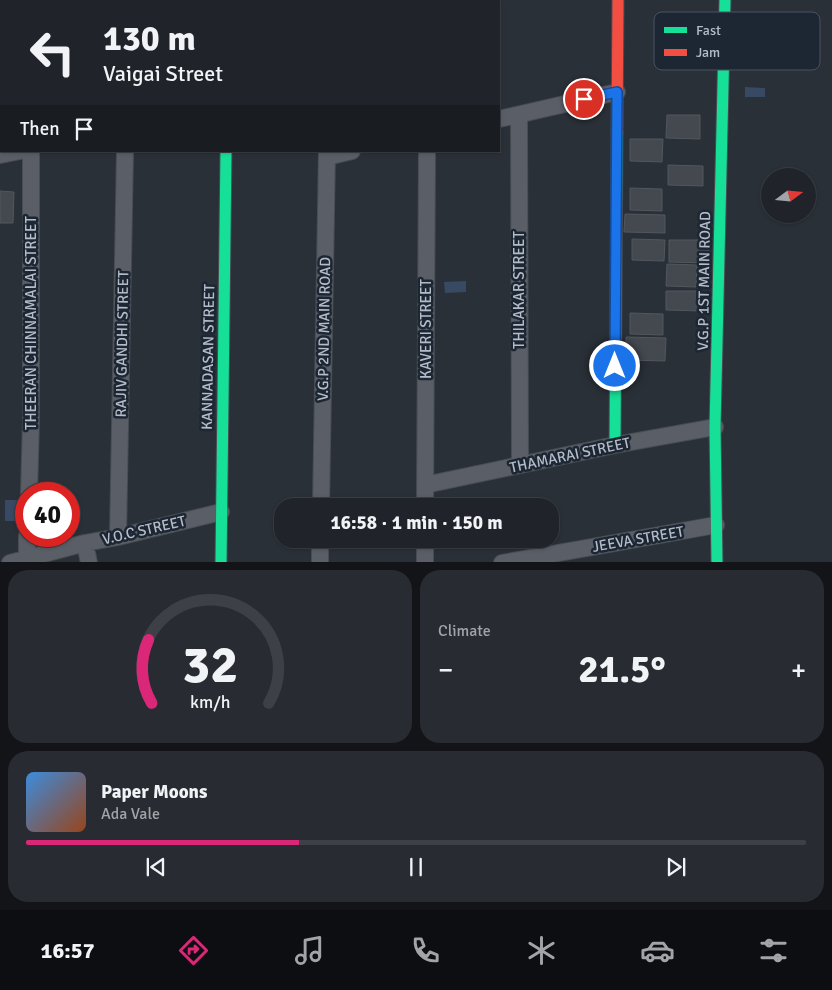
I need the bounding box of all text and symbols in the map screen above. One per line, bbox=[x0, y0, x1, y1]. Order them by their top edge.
legend bbox=[654, 12, 820, 70]
text: 130 m bbox=[103, 17, 196, 60]
icon: left bbox=[20, 20, 85, 85]
text: Fast bbox=[696, 22, 721, 39]
text: Jam bbox=[696, 44, 720, 61]
text: Vaigai Street bbox=[103, 60, 223, 87]
pin bbox=[563, 78, 605, 120]
icon: arrive bbox=[570, 85, 598, 113]
icon: arrive bbox=[70, 115, 98, 143]
text: Then bbox=[20, 117, 60, 141]
north arrow bbox=[761, 168, 816, 222]
map controls bbox=[761, 168, 816, 223]
street label: V.G.P 1ST MAIN ROAD bbox=[694, 211, 714, 351]
street label: THEERAN CHINNAMALAI STREET bbox=[22, 215, 40, 430]
street label: THILAKAR STREET bbox=[510, 230, 528, 349]
street label: V.G.P 2ND MAIN ROAD bbox=[314, 257, 334, 401]
street label: RAJIV GANDHI STREET bbox=[112, 270, 132, 418]
street label: KAVERI STREET bbox=[417, 278, 435, 379]
street label: KANNADASAN STREET bbox=[198, 283, 218, 430]
position arrow bbox=[588, 339, 640, 391]
street label: THAMARAI STREET bbox=[508, 433, 632, 477]
speed limit sign: 40 bbox=[15, 482, 80, 547]
text: 16:58 · 1 min · 150 m bbox=[330, 511, 503, 535]
street label: V.O.C STREET bbox=[101, 512, 188, 548]
street label: JEEVA STREET bbox=[591, 522, 686, 556]
text: Climate bbox=[438, 621, 491, 641]
text: 32 bbox=[182, 633, 238, 697]
text: 21.5° bbox=[578, 646, 666, 693]
text: − bbox=[438, 653, 453, 687]
text: + bbox=[791, 653, 806, 687]
text: km/h bbox=[190, 691, 230, 713]
text: Paper Moons bbox=[101, 780, 207, 804]
text: Ada Vale bbox=[101, 804, 160, 824]
icon: previous bbox=[142, 853, 170, 881]
icon: pause bbox=[402, 853, 430, 881]
icon: next bbox=[662, 853, 690, 881]
icon: directions bbox=[176, 933, 211, 968]
icon: music bbox=[292, 933, 327, 968]
icon: phone bbox=[408, 933, 443, 968]
icon: climate bbox=[524, 933, 559, 968]
icon: car bbox=[640, 933, 675, 968]
icon: filters bbox=[756, 933, 791, 968]
text: 16:57 bbox=[41, 937, 95, 964]

